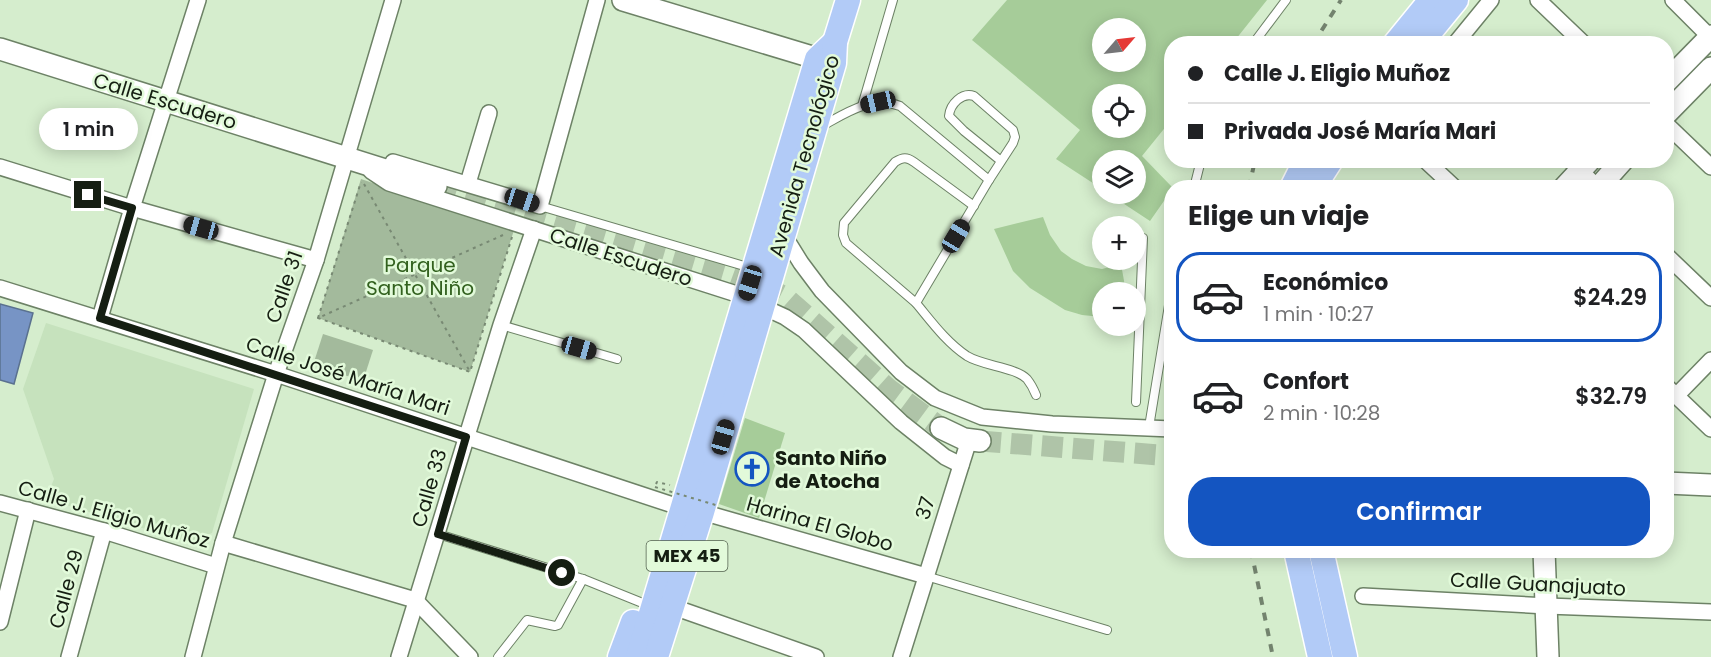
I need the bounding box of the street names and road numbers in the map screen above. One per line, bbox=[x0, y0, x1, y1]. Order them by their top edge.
street label: Avenida Tecnológico bbox=[762, 52, 846, 260]
street label: Calle Escudero bbox=[90, 66, 240, 136]
street label: Calle Escudero bbox=[546, 221, 696, 293]
street label: Calle 31 bbox=[259, 247, 309, 327]
street label: Calle José María Mari bbox=[242, 330, 454, 422]
street label: Calle 33 bbox=[405, 446, 453, 530]
street label: Calle J. Eligio Muñoz bbox=[15, 473, 213, 555]
street label: Harina El Globo bbox=[743, 490, 897, 558]
street label: 37 bbox=[908, 493, 942, 523]
road number: MEX 45 bbox=[646, 541, 728, 571]
street label: Calle 29 bbox=[42, 546, 90, 632]
street label: Calle Guanajuato bbox=[1449, 565, 1627, 603]

